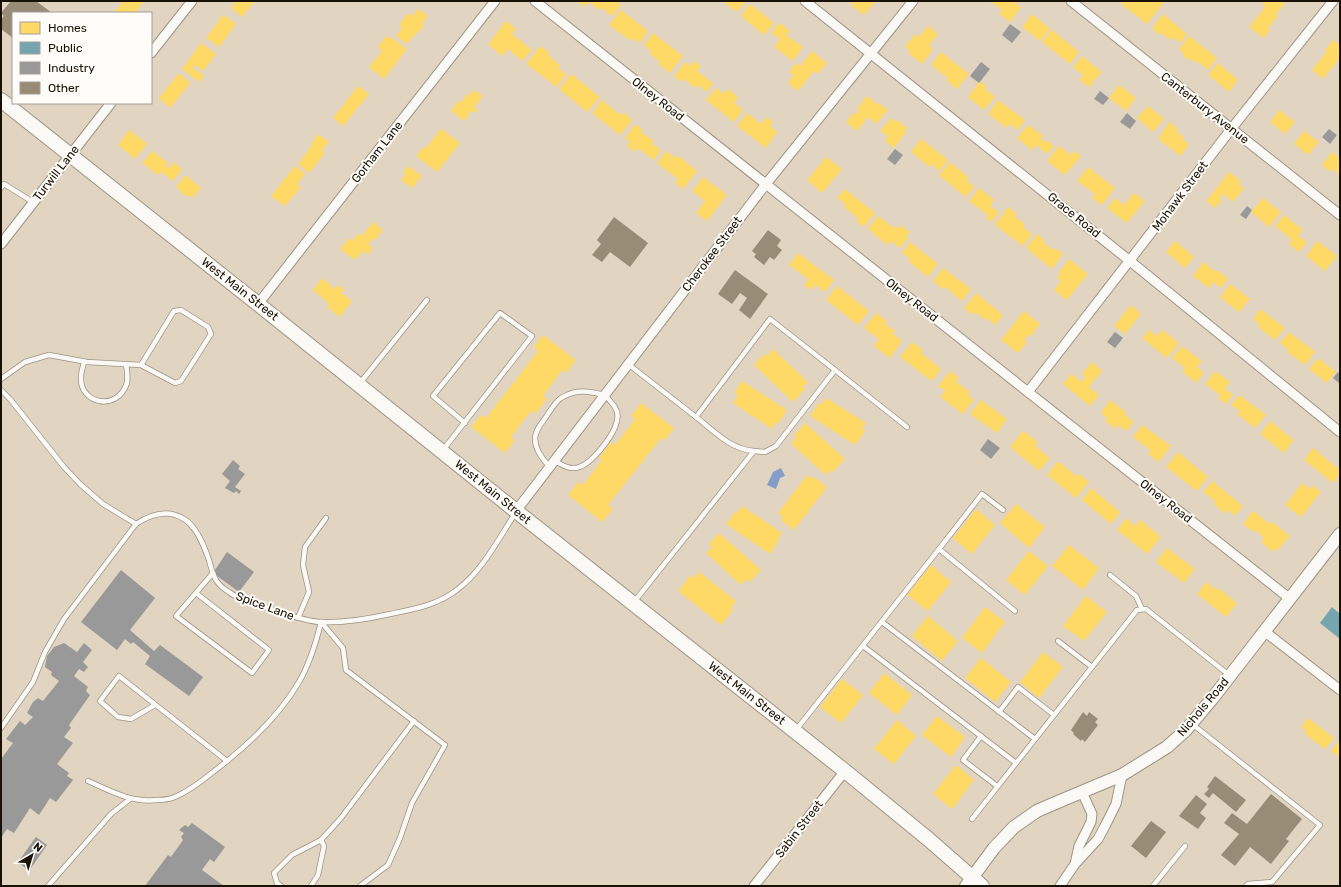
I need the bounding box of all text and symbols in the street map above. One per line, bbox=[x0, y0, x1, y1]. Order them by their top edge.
legend bbox=[12, 12, 152, 104]
text: Homes bbox=[48, 21, 87, 35]
text: Public bbox=[48, 41, 83, 55]
text: Industry bbox=[48, 61, 95, 75]
street label: Canterbury Avenue bbox=[1158, 69, 1252, 147]
street label: Olney Road bbox=[629, 74, 687, 124]
text: Other bbox=[48, 81, 80, 95]
street label: Gorham Lane bbox=[349, 118, 406, 186]
street label: Turwill Lane bbox=[30, 142, 82, 203]
street label: Mohawk Street bbox=[1149, 158, 1211, 234]
street label: Grace Road bbox=[1045, 189, 1103, 241]
street label: Cherokee Street bbox=[679, 213, 745, 294]
street label: West Main Street bbox=[199, 255, 281, 324]
street label: Olney Road bbox=[883, 275, 941, 325]
street label: West Main Street bbox=[452, 457, 534, 527]
street label: Olney Road bbox=[1137, 476, 1195, 526]
street label: Spice Lane bbox=[234, 589, 296, 623]
street label: West Main Street bbox=[706, 659, 788, 728]
street label: Nichols Road bbox=[1174, 675, 1232, 739]
street label: Sabin Street bbox=[772, 797, 826, 861]
north arrow bbox=[12, 835, 52, 875]
text: N bbox=[31, 840, 45, 855]

